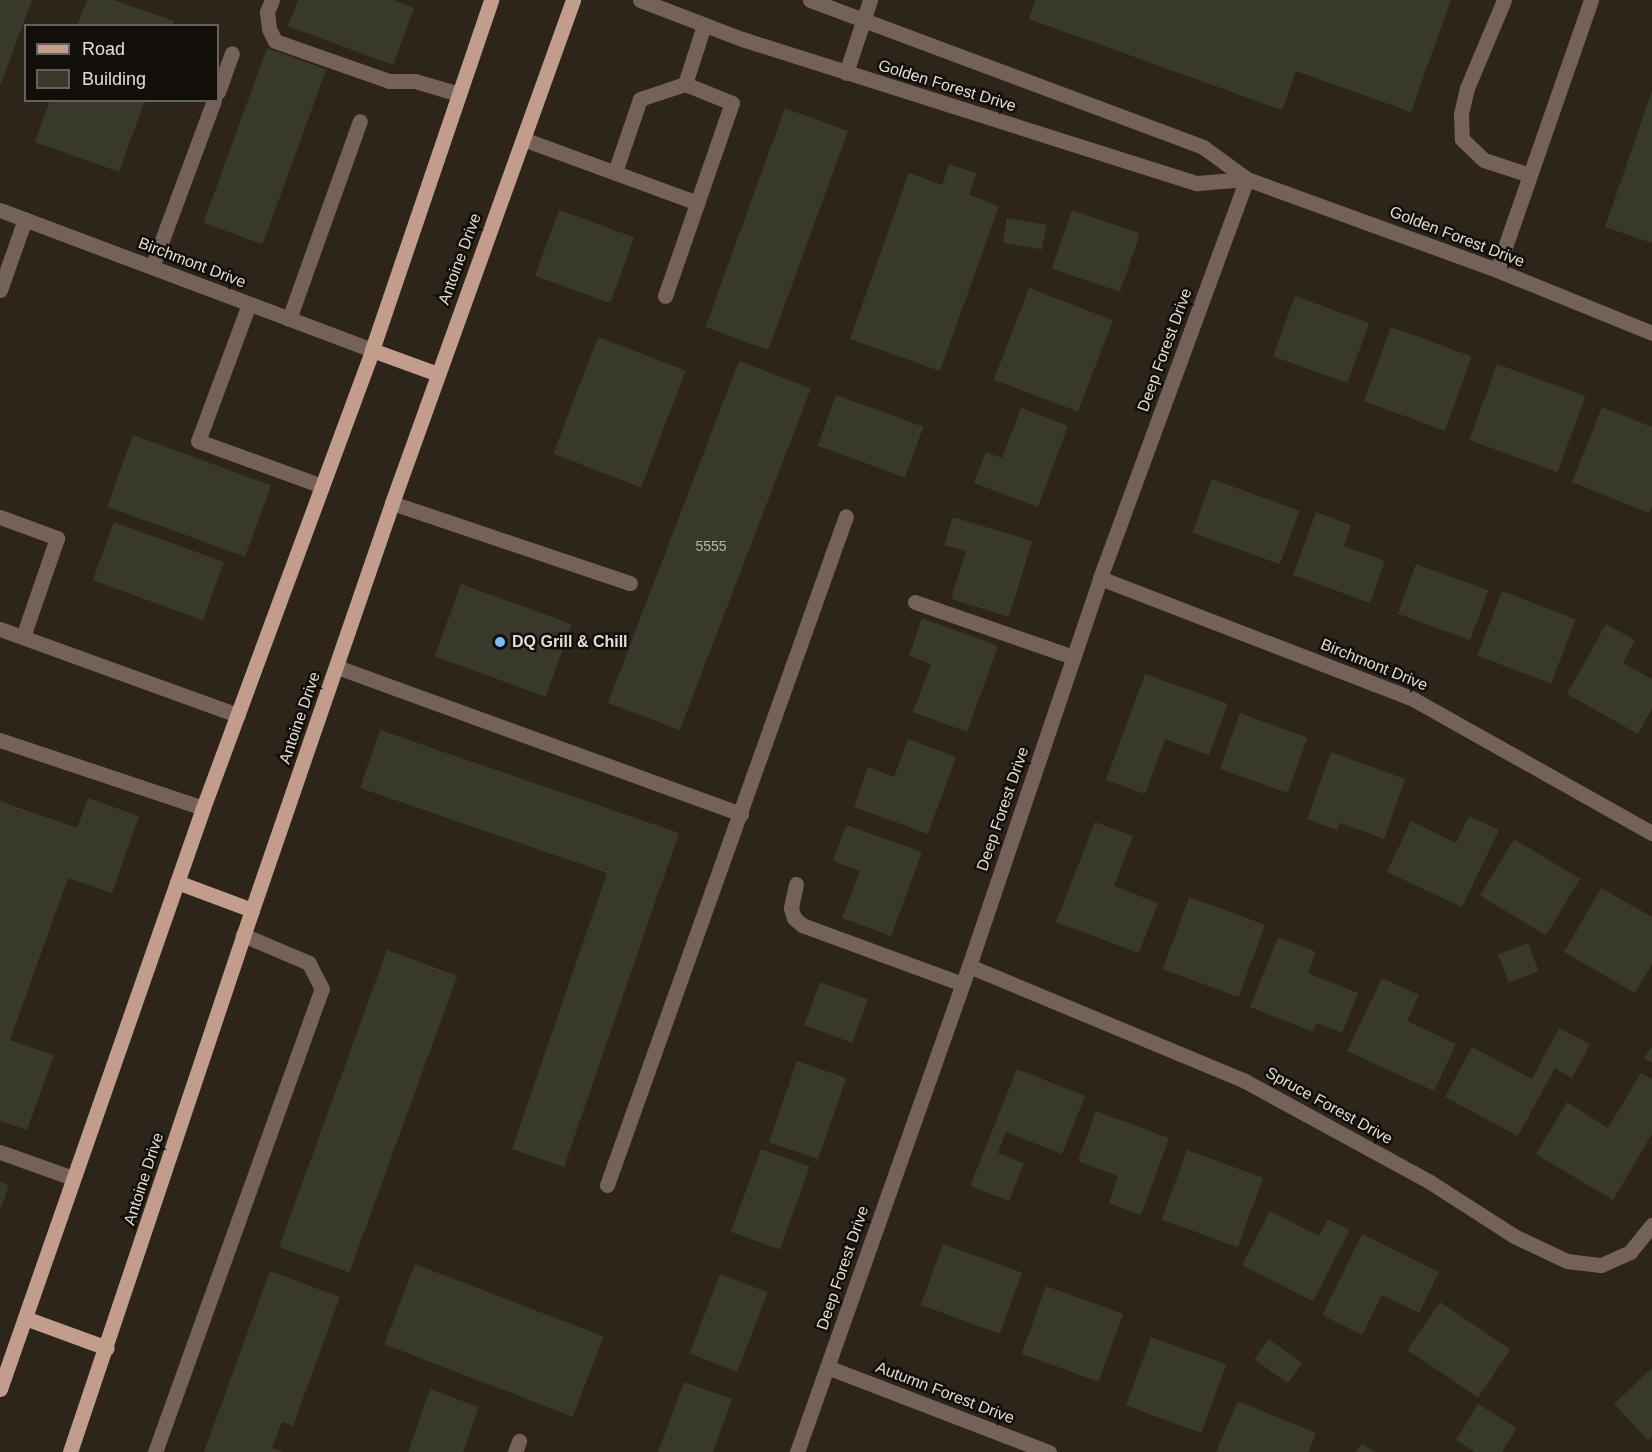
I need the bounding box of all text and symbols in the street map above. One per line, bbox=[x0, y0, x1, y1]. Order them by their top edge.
legend bbox=[24, 24, 219, 102]
text: Road bbox=[82, 39, 125, 59]
street label: Golden Forest Drive bbox=[876, 56, 1018, 116]
text: Building bbox=[82, 69, 146, 89]
street label: Golden Forest Drive bbox=[1387, 202, 1527, 272]
street label: Antoine Drive bbox=[435, 211, 485, 307]
street label: Birchmont Drive bbox=[135, 234, 249, 292]
street label: Deep Forest Drive bbox=[1134, 286, 1196, 414]
house number: 5555 bbox=[695, 538, 727, 554]
place label: DQ Grill & Chill bbox=[512, 632, 628, 652]
marker: DQ Grill & Chill bbox=[493, 635, 507, 649]
street label: Birchmont Drive bbox=[1318, 635, 1430, 695]
street label: Antoine Drive bbox=[275, 669, 325, 767]
street label: Deep Forest Drive bbox=[973, 745, 1033, 873]
street label: Spruce Forest Drive bbox=[1262, 1063, 1396, 1149]
street label: Antoine Drive bbox=[120, 1130, 168, 1228]
street label: Deep Forest Drive bbox=[813, 1204, 873, 1332]
street label: Autumn Forest Drive bbox=[873, 1358, 1017, 1428]

